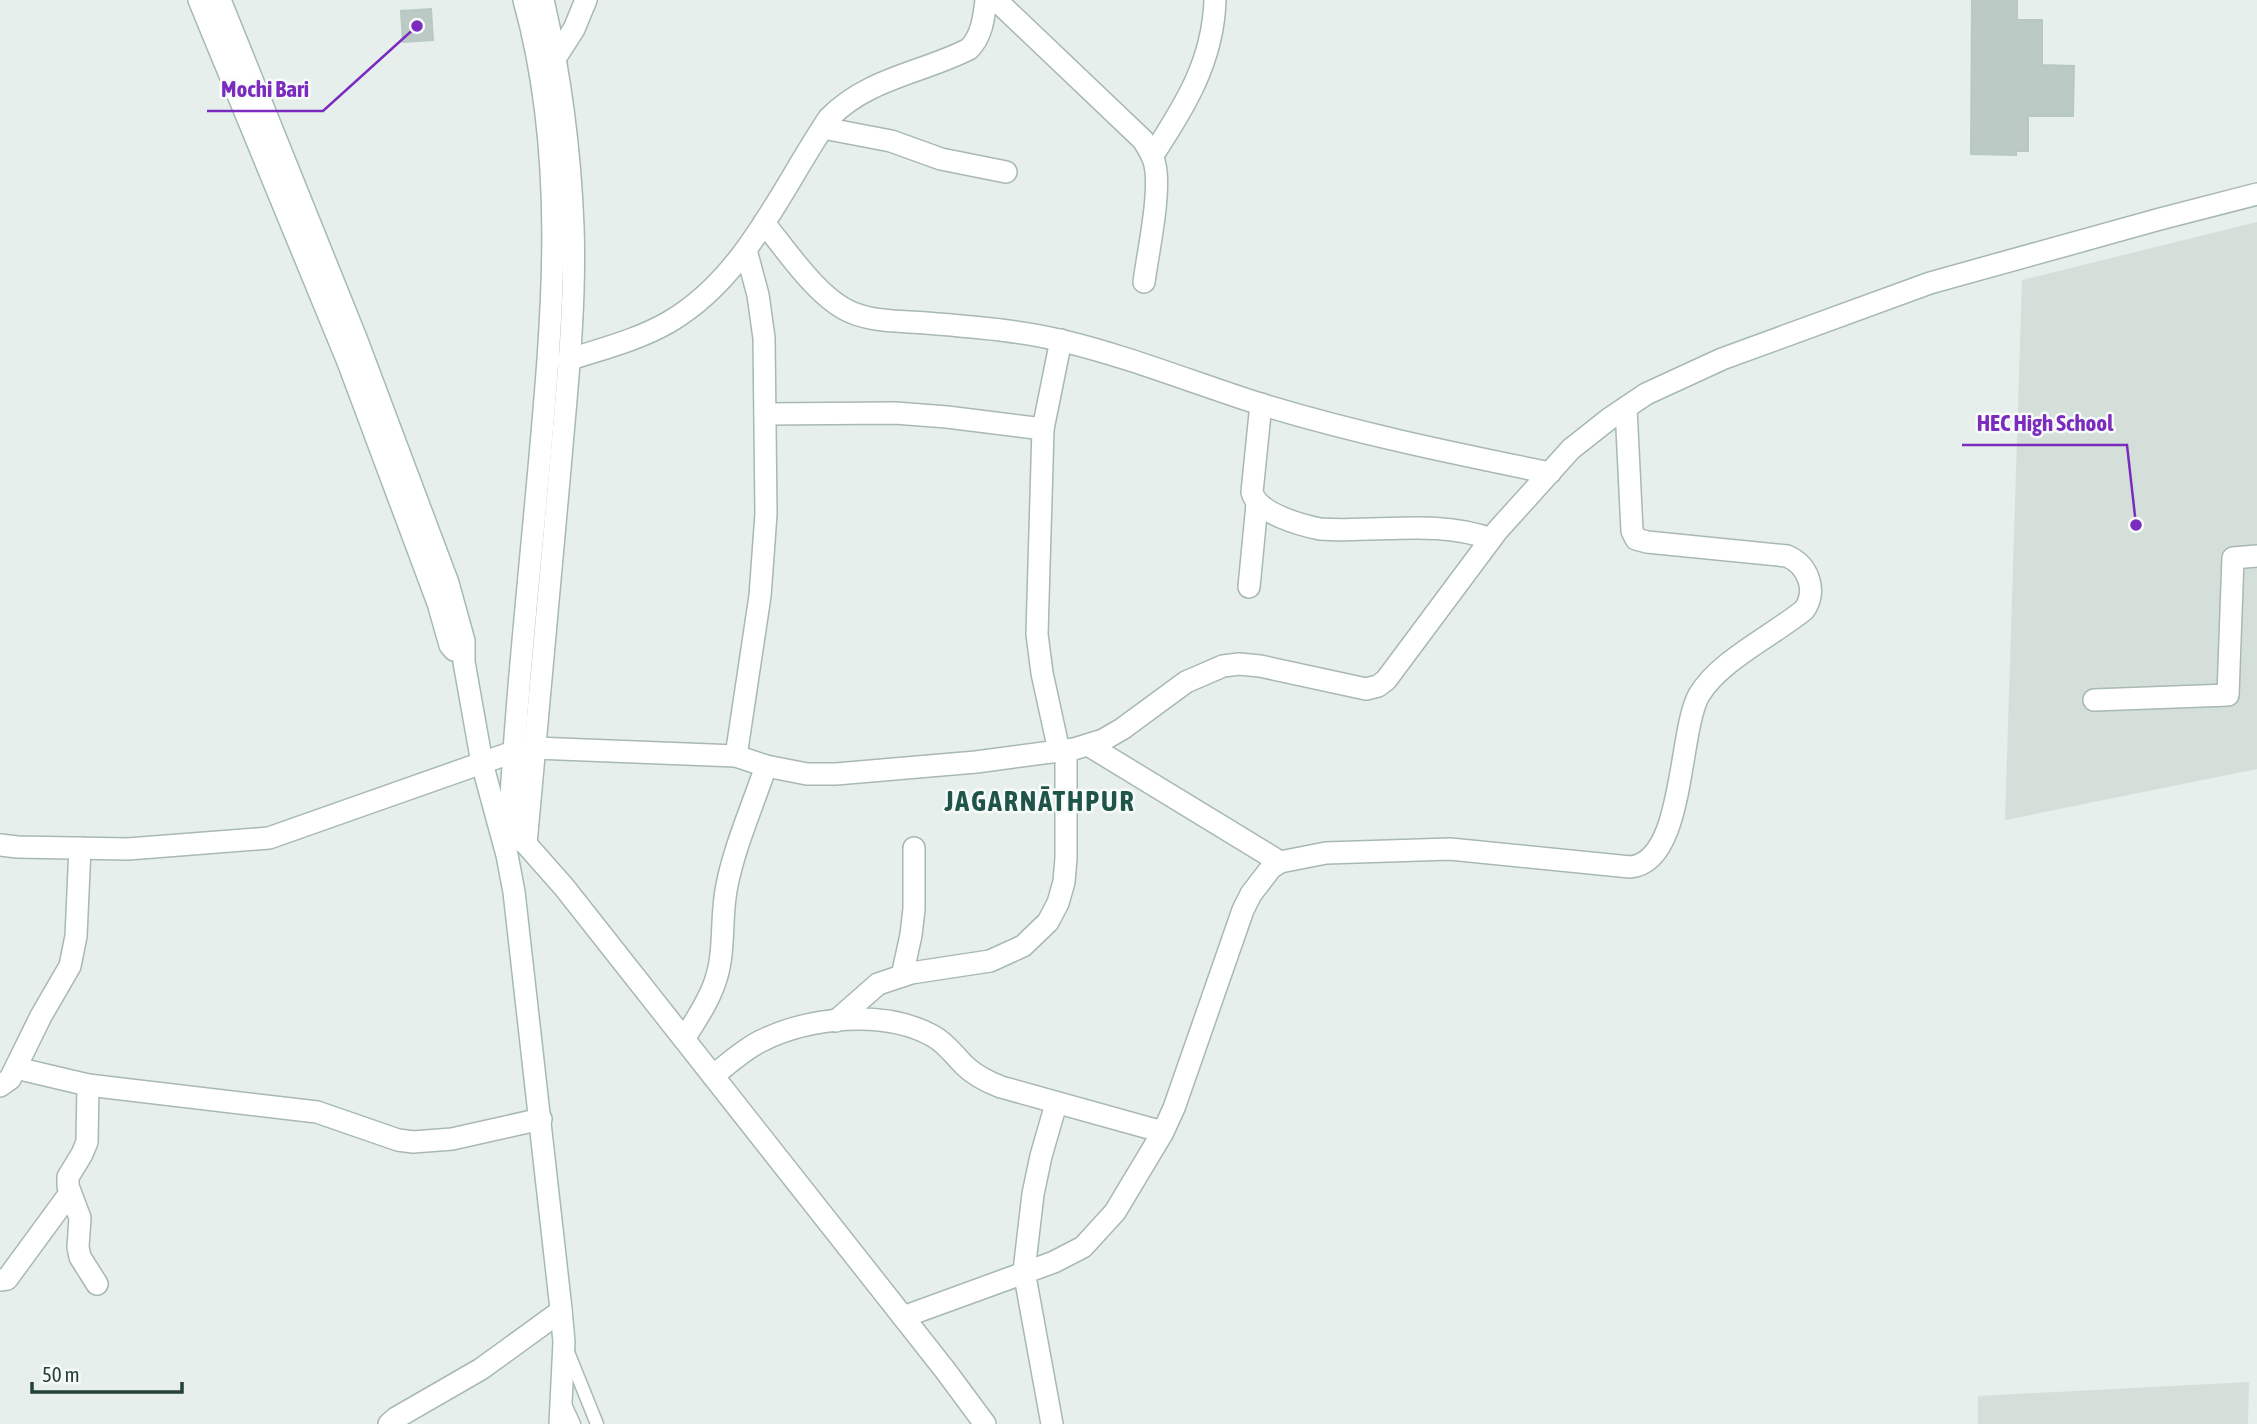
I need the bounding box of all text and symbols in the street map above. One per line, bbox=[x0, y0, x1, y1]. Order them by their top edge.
callout: Mochi Bari bbox=[207, 67, 323, 111]
text: Mochi Bari bbox=[221, 76, 309, 102]
callout: HEC High School bbox=[1962, 401, 2127, 445]
text: HEC High School bbox=[1977, 410, 2114, 436]
district label: JAGARNĀTHPUR bbox=[943, 785, 1136, 817]
scale bar bbox=[32, 1350, 182, 1394]
text: 50 m bbox=[42, 1362, 80, 1386]

